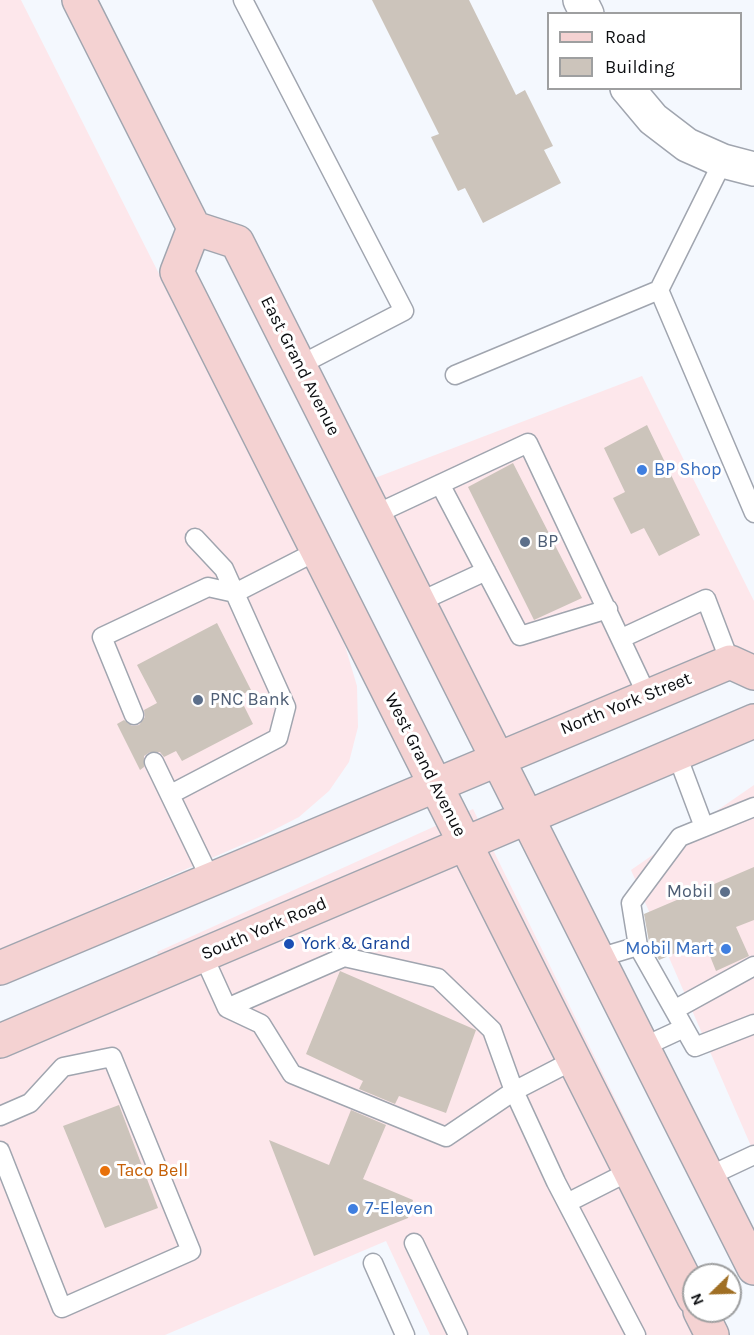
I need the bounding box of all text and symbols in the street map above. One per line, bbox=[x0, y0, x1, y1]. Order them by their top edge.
legend bbox=[547, 12, 742, 90]
text: Road bbox=[605, 26, 646, 48]
text: Building bbox=[605, 56, 675, 78]
street label: East Grand Avenue bbox=[256, 293, 344, 439]
place label: BP Shop bbox=[654, 459, 722, 481]
marker: BP Shop bbox=[635, 463, 649, 477]
place label: BP bbox=[537, 531, 558, 553]
marker: BP bbox=[518, 535, 532, 549]
street label: North York Street bbox=[557, 668, 695, 740]
place label: PNC Bank bbox=[210, 689, 290, 711]
street label: West Grand Avenue bbox=[379, 690, 471, 840]
marker: PNC Bank bbox=[191, 693, 205, 707]
place label: Mobil bbox=[667, 881, 713, 903]
marker: Mobil bbox=[718, 885, 732, 899]
street label: South York Road bbox=[198, 893, 330, 965]
place label: York & Grand bbox=[301, 933, 411, 955]
marker: York & Grand bbox=[282, 937, 296, 951]
place label: Mobil Mart bbox=[625, 938, 714, 960]
marker: Mobil Mart bbox=[719, 942, 733, 956]
place label: Taco Bell bbox=[117, 1160, 188, 1182]
marker: Taco Bell bbox=[98, 1164, 112, 1178]
place label: 7-Eleven bbox=[365, 1198, 433, 1220]
marker: 7-Eleven bbox=[346, 1202, 360, 1216]
north arrow bbox=[682, 1263, 742, 1323]
text: N bbox=[686, 1290, 708, 1308]

